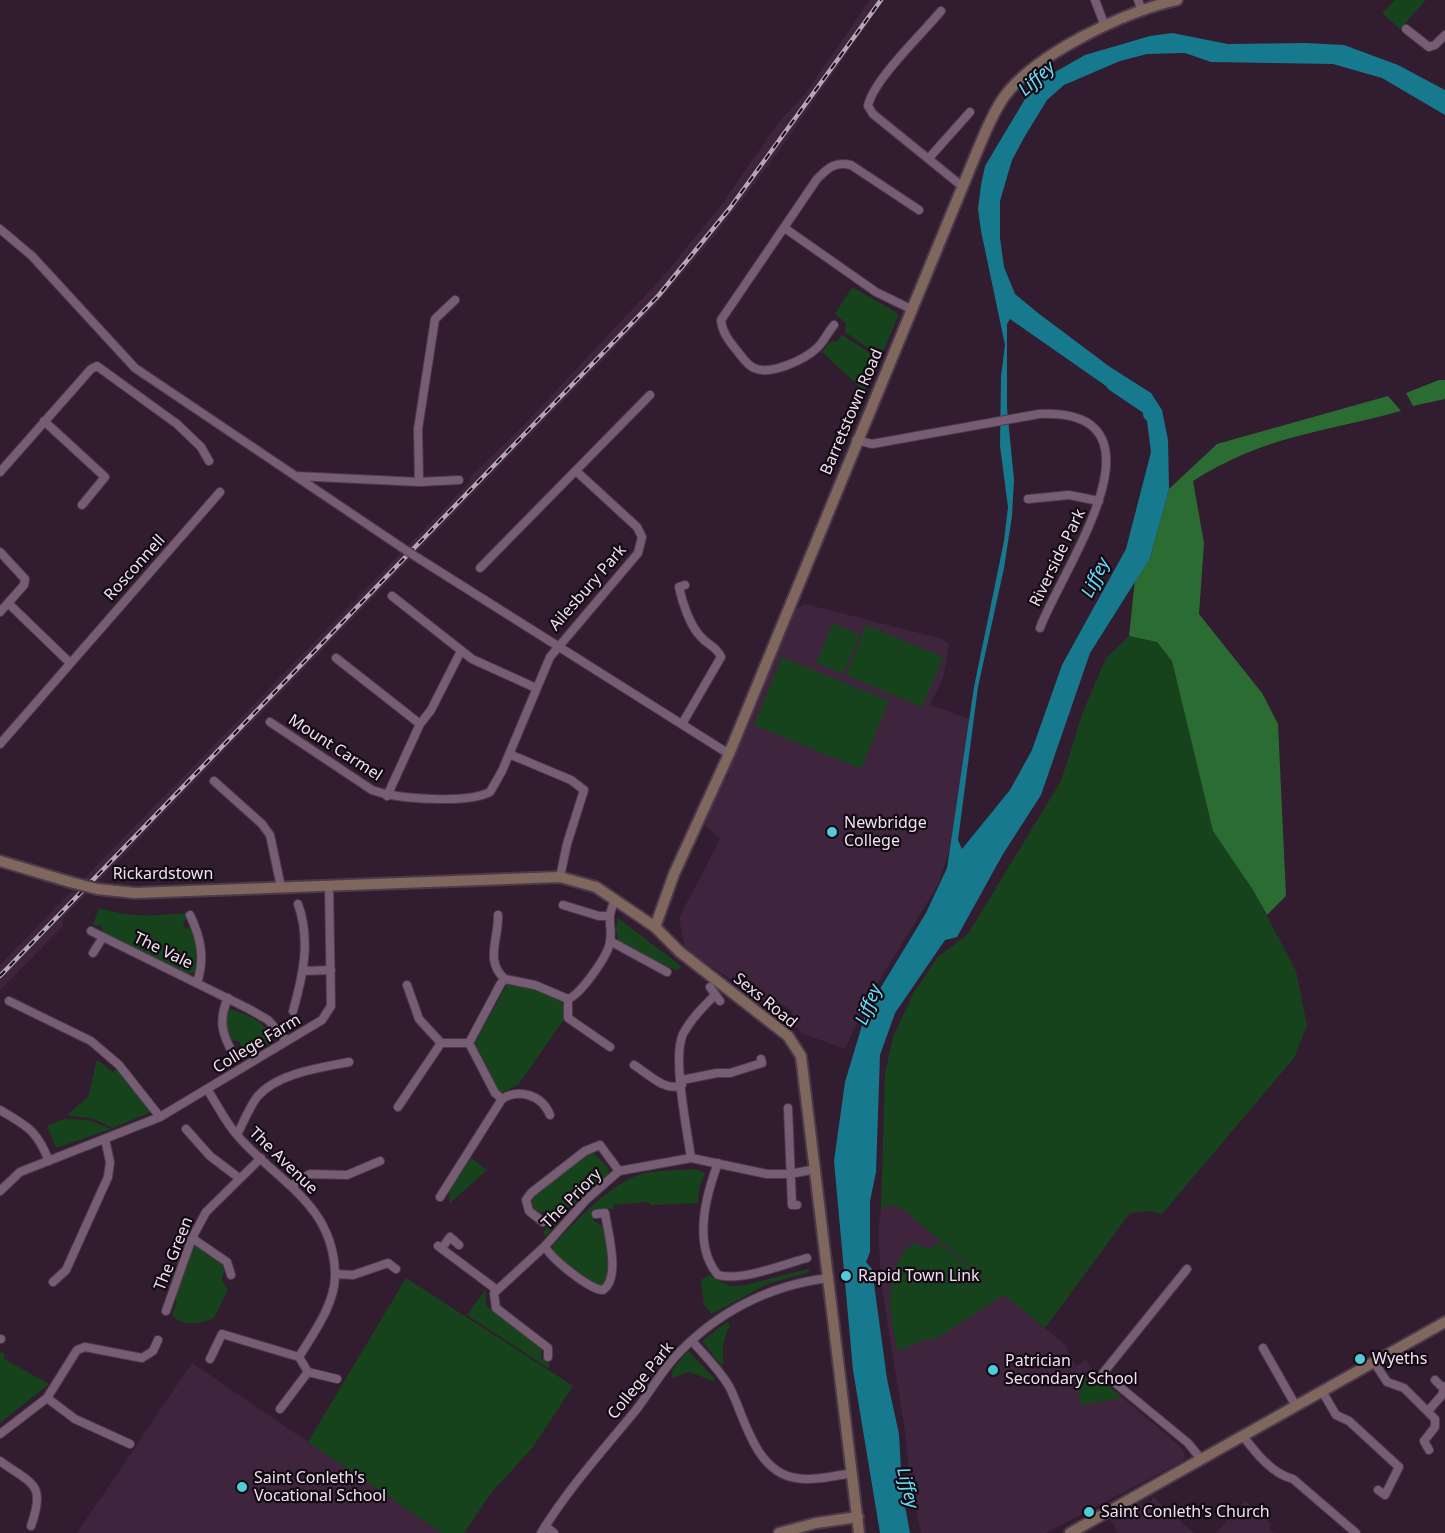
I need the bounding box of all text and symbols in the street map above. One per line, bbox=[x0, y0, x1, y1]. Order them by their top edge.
water label: Liffey bbox=[1014, 57, 1060, 101]
street label: Barretstown Road bbox=[817, 346, 887, 478]
street label: Riverside Park bbox=[1026, 506, 1090, 610]
street label: Rosconnell bbox=[101, 531, 169, 605]
street label: Ailesbury Park bbox=[545, 541, 631, 635]
water label: Liffey bbox=[1077, 554, 1115, 602]
street label: Mount Carmel bbox=[285, 711, 385, 785]
place label: Newbridge College bbox=[844, 813, 927, 851]
marker: Newbridge College bbox=[825, 825, 839, 839]
street label: Rickardstown bbox=[113, 864, 213, 884]
street label: The Vale bbox=[130, 928, 196, 974]
street label: Sexs Road bbox=[729, 970, 801, 1032]
water label: Liffey bbox=[851, 982, 887, 1028]
street label: College Farm bbox=[210, 1010, 304, 1078]
street label: The Avenue bbox=[245, 1123, 321, 1199]
street label: The Priory bbox=[538, 1165, 606, 1233]
street label: The Green bbox=[151, 1214, 197, 1294]
place label: Rapid Town Link bbox=[858, 1266, 980, 1286]
marker: Rapid Town Link bbox=[839, 1269, 853, 1283]
street label: College Park bbox=[604, 1338, 678, 1424]
place label: Wyeths bbox=[1372, 1349, 1427, 1369]
place label: Patrician Secondary School bbox=[1005, 1351, 1138, 1389]
marker: Wyeths bbox=[1353, 1352, 1367, 1366]
marker: Patrician Secondary School bbox=[986, 1363, 1000, 1377]
water label: Liffey bbox=[891, 1465, 923, 1511]
place label: Saint Conleth's Vocational School bbox=[254, 1468, 386, 1506]
marker: Saint Conleth's Vocational School bbox=[235, 1480, 249, 1494]
place label: Saint Conleth's Church bbox=[1101, 1502, 1270, 1522]
marker: Saint Conleth's Church bbox=[1082, 1505, 1096, 1519]

